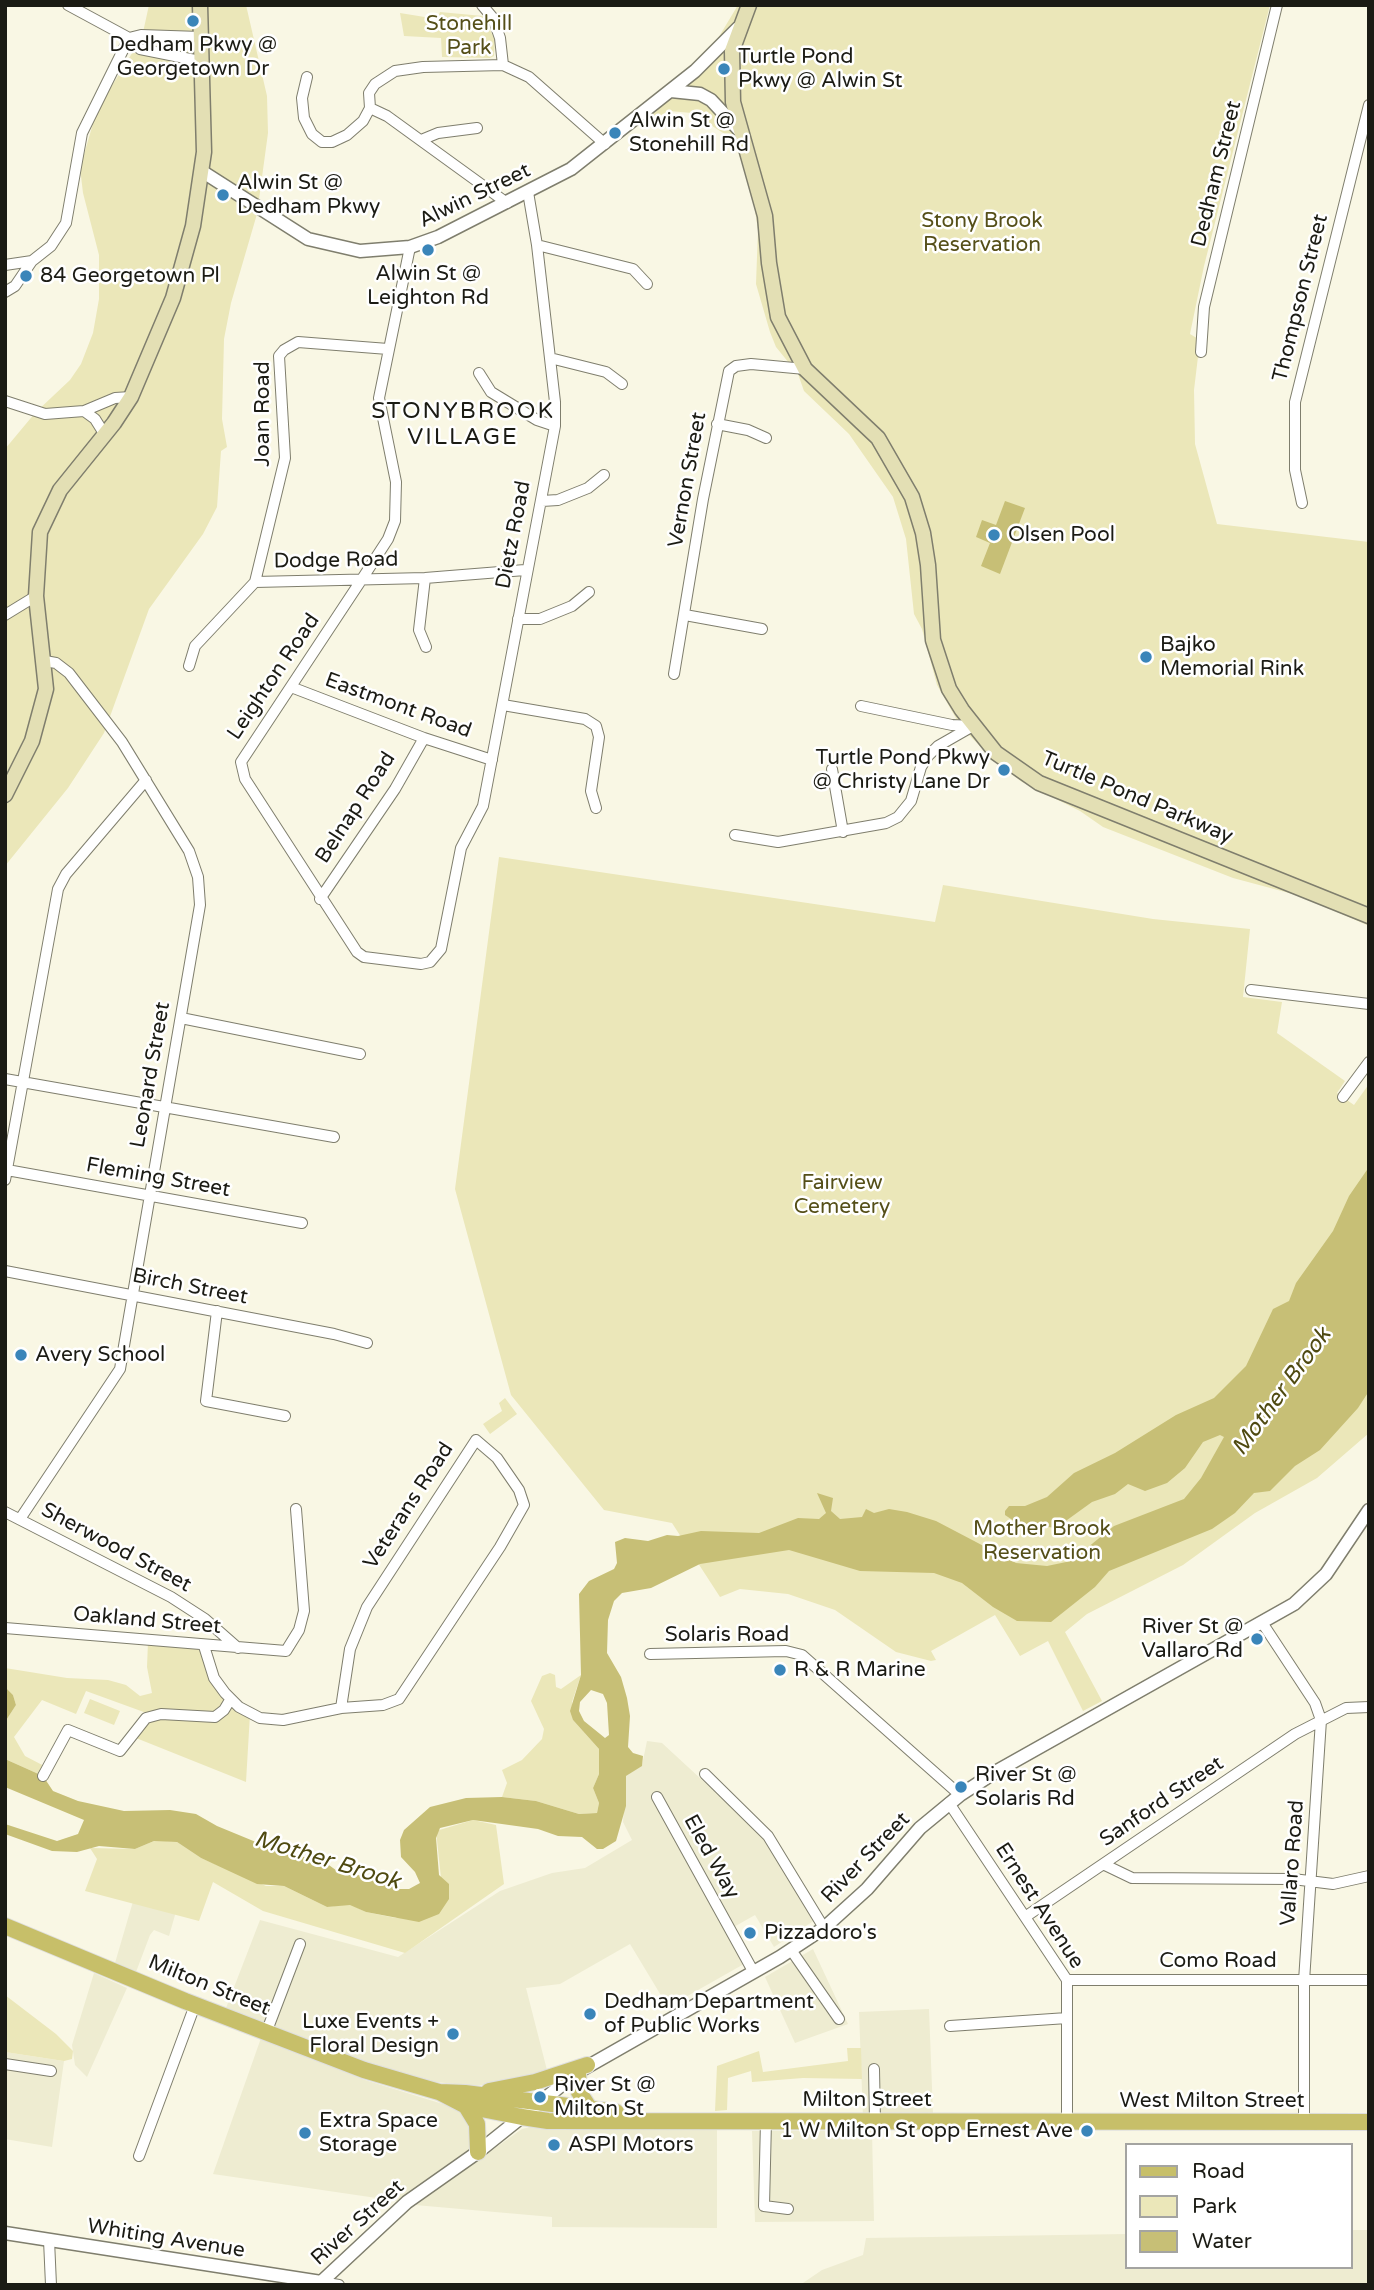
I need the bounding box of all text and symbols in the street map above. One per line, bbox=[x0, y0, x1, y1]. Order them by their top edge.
park label: Stonehill Park bbox=[426, 11, 512, 61]
marker: Dedham Pkwy @ Georgetown Dr bbox=[185, 13, 201, 29]
place label: Dedham Pkwy @ Georgetown Dr bbox=[109, 32, 277, 82]
place label: Turtle Pond Pkwy @ Alwin St bbox=[738, 44, 902, 94]
marker: Turtle Pond Pkwy @ Alwin St bbox=[716, 61, 732, 77]
street label: Dedham Street bbox=[1187, 98, 1247, 250]
place label: Alwin St @ Stonehill Rd bbox=[629, 108, 749, 158]
marker: Alwin St @ Stonehill Rd bbox=[607, 125, 623, 141]
street label: Alwin Street bbox=[415, 158, 535, 234]
place label: Alwin St @ Dedham Pkwy bbox=[237, 170, 380, 220]
marker: Alwin St @ Dedham Pkwy bbox=[215, 187, 231, 203]
park label: Stony Brook Reservation bbox=[921, 208, 1043, 258]
street label: Thompson Street bbox=[1268, 212, 1334, 384]
marker: Alwin St @ Leighton Rd bbox=[420, 242, 436, 258]
place label: Alwin St @ Leighton Rd bbox=[367, 261, 489, 311]
place label: 84 Georgetown Pl bbox=[40, 263, 220, 289]
marker: 84 Georgetown Pl bbox=[18, 268, 34, 284]
street label: Joan Road bbox=[250, 361, 276, 467]
district label: STONYBROOK VILLAGE bbox=[372, 398, 554, 452]
street label: Vernon Street bbox=[664, 410, 712, 550]
street label: Dietz Road bbox=[491, 479, 537, 591]
place label: Olsen Pool bbox=[1008, 522, 1115, 548]
marker: Olsen Pool bbox=[986, 527, 1002, 543]
street label: Dodge Road bbox=[273, 547, 399, 575]
street label: Leighton Road bbox=[223, 609, 325, 745]
place label: Bajko Memorial Rink bbox=[1160, 632, 1304, 682]
marker: Bajko Memorial Rink bbox=[1138, 649, 1154, 665]
street label: Eastmont Road bbox=[321, 668, 475, 744]
place label: Turtle Pond Pkwy @ Christy Lane Dr bbox=[813, 745, 990, 795]
street label: Turtle Pond Parkway bbox=[1038, 746, 1236, 850]
street label: Belnap Road bbox=[311, 748, 401, 868]
marker: Turtle Pond Pkwy @ Christy Lane Dr bbox=[996, 762, 1012, 778]
street label: Leonard Street bbox=[126, 1000, 176, 1150]
street label: Fleming Street bbox=[84, 1153, 232, 1203]
park label: Fairview Cemetery bbox=[794, 1170, 890, 1220]
street label: Birch Street bbox=[130, 1263, 250, 1311]
water label: Mother Brook bbox=[1226, 1323, 1338, 1461]
place label: Avery School bbox=[35, 1342, 165, 1368]
marker: Avery School bbox=[13, 1347, 29, 1363]
street label: Veterans Road bbox=[359, 1438, 459, 1574]
street label: Sherwood Street bbox=[37, 1498, 195, 1598]
park label: Mother Brook Reservation bbox=[973, 1516, 1111, 1566]
street label: Oakland Street bbox=[72, 1602, 222, 1640]
place label: River St @ Vallaro Rd bbox=[1141, 1614, 1243, 1664]
street label: Solaris Road bbox=[665, 1622, 789, 1648]
marker: River St @ Vallaro Rd bbox=[1249, 1631, 1265, 1647]
place label: R & R Marine bbox=[794, 1657, 926, 1683]
marker: R & R Marine bbox=[772, 1662, 788, 1678]
street label: Sanford Street bbox=[1095, 1751, 1229, 1853]
place label: River St @ Solaris Rd bbox=[975, 1762, 1076, 1812]
marker: River St @ Solaris Rd bbox=[953, 1779, 969, 1795]
street label: Vallaro Road bbox=[1276, 1799, 1310, 1927]
street label: River Street bbox=[816, 1807, 916, 1909]
street label: Eled Way bbox=[678, 1810, 744, 1904]
water label: Mother Brook bbox=[251, 1826, 403, 1896]
street label: Ernest Avenue bbox=[989, 1838, 1089, 1974]
place label: Pizzadoro's bbox=[764, 1920, 877, 1946]
marker: Pizzadoro's bbox=[742, 1925, 758, 1941]
street label: Como Road bbox=[1159, 1948, 1277, 1974]
street label: Milton Street bbox=[144, 1950, 274, 2022]
place label: Dedham Department of Public Works bbox=[604, 1989, 814, 2039]
marker: Dedham Department of Public Works bbox=[582, 2006, 598, 2022]
place label: Luxe Events + Floral Design bbox=[302, 2009, 439, 2059]
marker: Luxe Events + Floral Design bbox=[445, 2026, 461, 2042]
place label: River St @ Milton St bbox=[554, 2072, 655, 2122]
street label: Milton Street bbox=[802, 2087, 932, 2113]
street label: West Milton Street bbox=[1119, 2088, 1305, 2114]
marker: River St @ Milton St bbox=[532, 2089, 548, 2105]
place label: Extra Space Storage bbox=[319, 2108, 438, 2158]
place label: 1 W Milton St opp Ernest Ave bbox=[780, 2118, 1073, 2144]
marker: 1 W Milton St opp Ernest Ave bbox=[1079, 2123, 1095, 2139]
marker: Extra Space Storage bbox=[297, 2125, 313, 2141]
place label: ASPI Motors bbox=[568, 2132, 694, 2158]
marker: ASPI Motors bbox=[546, 2137, 562, 2153]
legend bbox=[1126, 2143, 1353, 2269]
text: Road bbox=[1192, 2159, 1245, 2184]
street label: River Street bbox=[306, 2175, 410, 2271]
text: Park bbox=[1192, 2194, 1237, 2219]
street label: Whiting Avenue bbox=[85, 2214, 247, 2264]
text: Water bbox=[1192, 2229, 1252, 2254]

